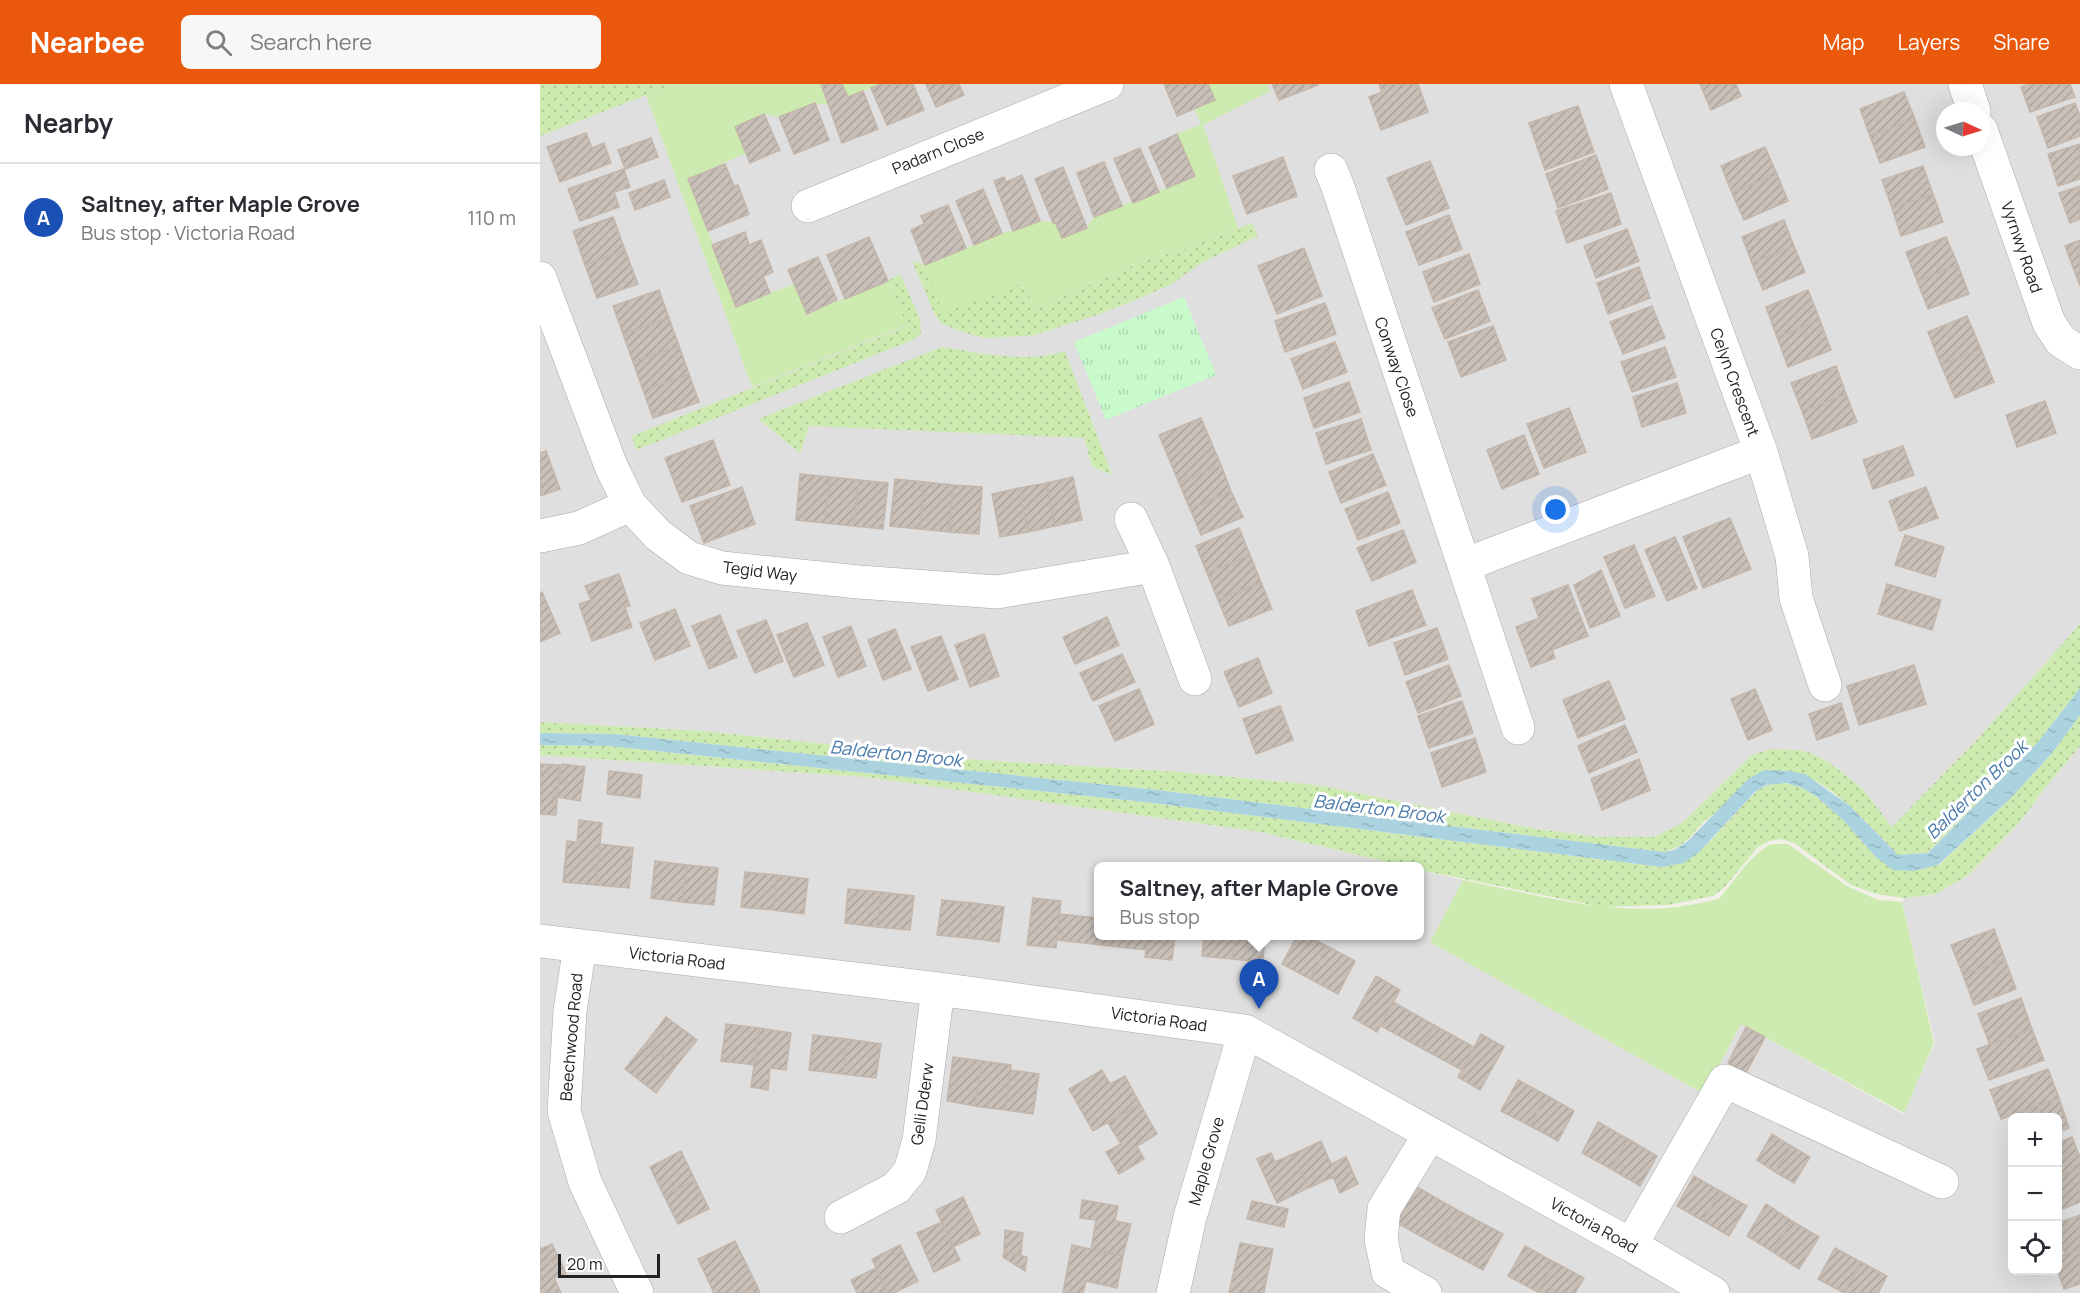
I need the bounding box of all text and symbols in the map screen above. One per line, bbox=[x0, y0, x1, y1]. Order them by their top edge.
search box bbox=[181, 15, 601, 69]
text: Nearbee bbox=[30, 23, 145, 61]
icon: search bbox=[202, 26, 235, 59]
text: Search here bbox=[250, 27, 372, 57]
text: Map bbox=[1823, 28, 1864, 56]
text: Layers bbox=[1897, 28, 1960, 56]
text: Share bbox=[1993, 28, 2050, 56]
north arrow bbox=[1936, 102, 1990, 156]
text: Nearby bbox=[24, 105, 113, 141]
street label: Padarn Close bbox=[889, 123, 987, 179]
text: Saltney, after Maple Grove bbox=[81, 189, 360, 219]
street label: Vyrnwy Road bbox=[1996, 198, 2048, 296]
text: A bbox=[37, 204, 50, 231]
text: 110 m bbox=[467, 204, 516, 231]
text: Bus stop · Victoria Road bbox=[81, 219, 295, 246]
street label: Conway Close bbox=[1370, 314, 1424, 420]
street label: Celyn Crescent bbox=[1705, 325, 1765, 439]
your location bbox=[1541, 495, 1570, 524]
street label: Tegid Way bbox=[722, 556, 799, 587]
water label: Balderton Brook bbox=[1920, 733, 2034, 844]
water label: Balderton Brook bbox=[829, 734, 966, 772]
water label: Balderton Brook bbox=[1312, 788, 1449, 828]
popup bbox=[1094, 862, 1424, 940]
text: Saltney, after Maple Grove bbox=[1119, 873, 1399, 903]
text: Bus stop bbox=[1119, 903, 1200, 930]
street label: Victoria Road bbox=[628, 941, 726, 975]
pin: A bbox=[1240, 960, 1278, 1009]
street label: Beechwood Road bbox=[554, 972, 588, 1102]
street label: Victoria Road bbox=[1109, 1001, 1209, 1037]
street label: Gelli Dderw bbox=[905, 1062, 939, 1146]
map controls bbox=[2008, 1113, 2062, 1275]
button: + bbox=[2008, 1113, 2062, 1167]
street label: Maple Grove bbox=[1183, 1114, 1229, 1208]
button: − bbox=[2008, 1167, 2062, 1221]
street label: Victoria Road bbox=[1546, 1192, 1642, 1258]
button: locate bbox=[2008, 1221, 2062, 1275]
scale bar bbox=[558, 1251, 660, 1278]
text: 20 m bbox=[567, 1253, 603, 1275]

